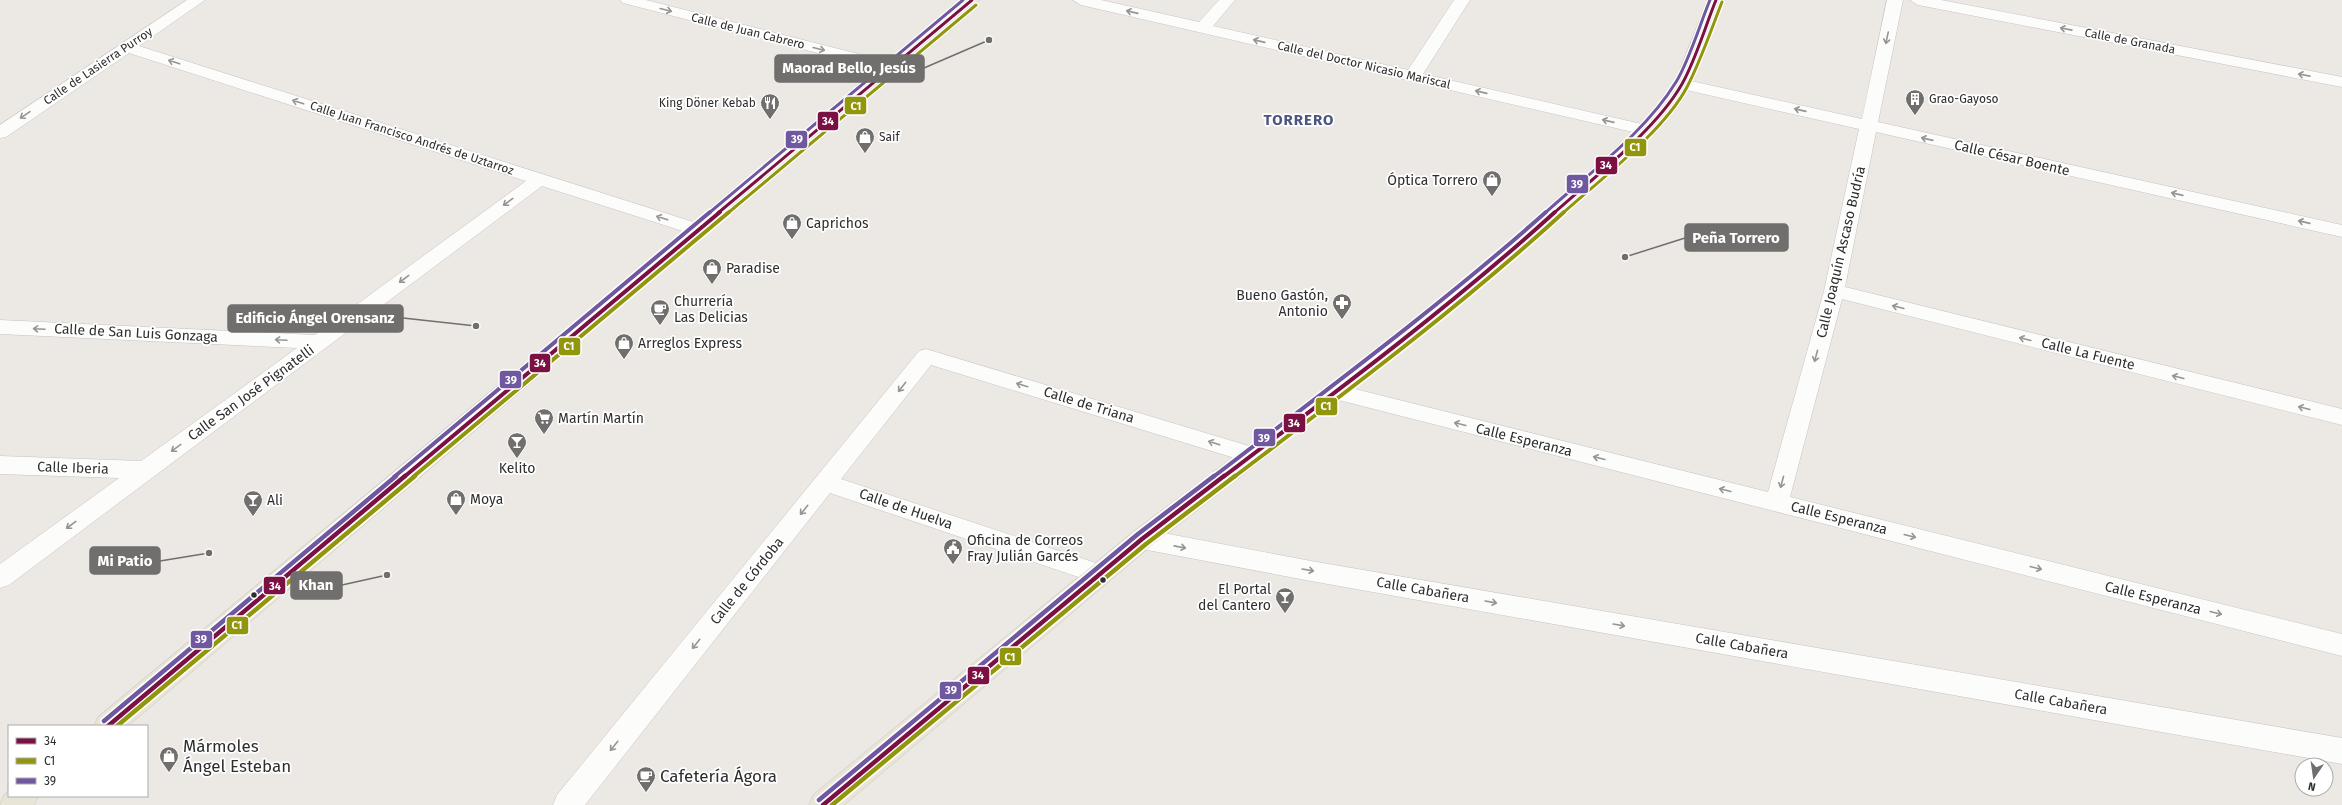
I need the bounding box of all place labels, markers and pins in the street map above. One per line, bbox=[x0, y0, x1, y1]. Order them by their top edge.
callout: Maorad Bello, Jesús bbox=[775, 55, 924, 82]
building icon: Grao-Gayoso bbox=[1904, 88, 1926, 116]
restaurant icon: King Döner Kebab bbox=[759, 92, 781, 120]
place label: Grao-Gayoso bbox=[1929, 92, 1999, 106]
place label: King Döner Kebab bbox=[659, 96, 756, 110]
shop icon: Saif bbox=[854, 126, 876, 154]
place label: Saif bbox=[879, 130, 900, 144]
shop icon: Óptica Torrero bbox=[1481, 169, 1503, 197]
place label: Óptica Torrero bbox=[1387, 171, 1478, 189]
shop icon: Caprichos bbox=[781, 212, 803, 240]
place label: Caprichos bbox=[806, 215, 869, 232]
callout: Peña Torrero bbox=[1685, 224, 1788, 251]
shop icon: Paradise bbox=[701, 257, 723, 285]
place label: Paradise bbox=[726, 260, 780, 277]
place label: Bueno Gastón, Antonio bbox=[1236, 287, 1328, 320]
pharmacy icon: Bueno Gastón, Antonio bbox=[1331, 292, 1353, 320]
place label: Churrería Las Delicias bbox=[674, 293, 748, 326]
cafe icon: Churrería Las Delicias bbox=[649, 298, 671, 326]
callout: Edificio Ángel Orensanz bbox=[228, 305, 403, 332]
shop icon: Arreglos Express bbox=[613, 332, 635, 360]
place label: Arreglos Express bbox=[638, 335, 742, 352]
supermarket icon: Martín Martín bbox=[533, 407, 555, 435]
place label: Martín Martín bbox=[558, 410, 644, 427]
bar icon: Kelito bbox=[506, 431, 528, 459]
place label: Kelito bbox=[499, 460, 535, 477]
shop icon: Moya bbox=[445, 488, 467, 516]
bar icon: Ali bbox=[242, 489, 264, 517]
place label: Moya bbox=[470, 491, 503, 508]
place label: Ali bbox=[267, 492, 283, 509]
place label: Oficina de Correos Fray Julián Garcés bbox=[967, 532, 1084, 565]
public building icon: Oficina de Correos Fray Julián Garcés bbox=[942, 537, 964, 565]
callout: Mi Patio bbox=[90, 547, 160, 574]
callout: Khan bbox=[291, 572, 342, 599]
unlabelled marker bbox=[1098, 575, 1108, 585]
place label: El Portal del Cantero bbox=[1198, 581, 1271, 614]
bar icon: El Portal del Cantero bbox=[1274, 586, 1296, 614]
unlabelled marker bbox=[249, 590, 259, 600]
place label: Mármoles Ángel Esteban bbox=[183, 736, 291, 777]
shop icon: Mármoles Ángel Esteban bbox=[158, 745, 180, 773]
cafe icon: Cafetería Ágora bbox=[635, 765, 657, 793]
place label: Cafetería Ágora bbox=[660, 766, 777, 787]

